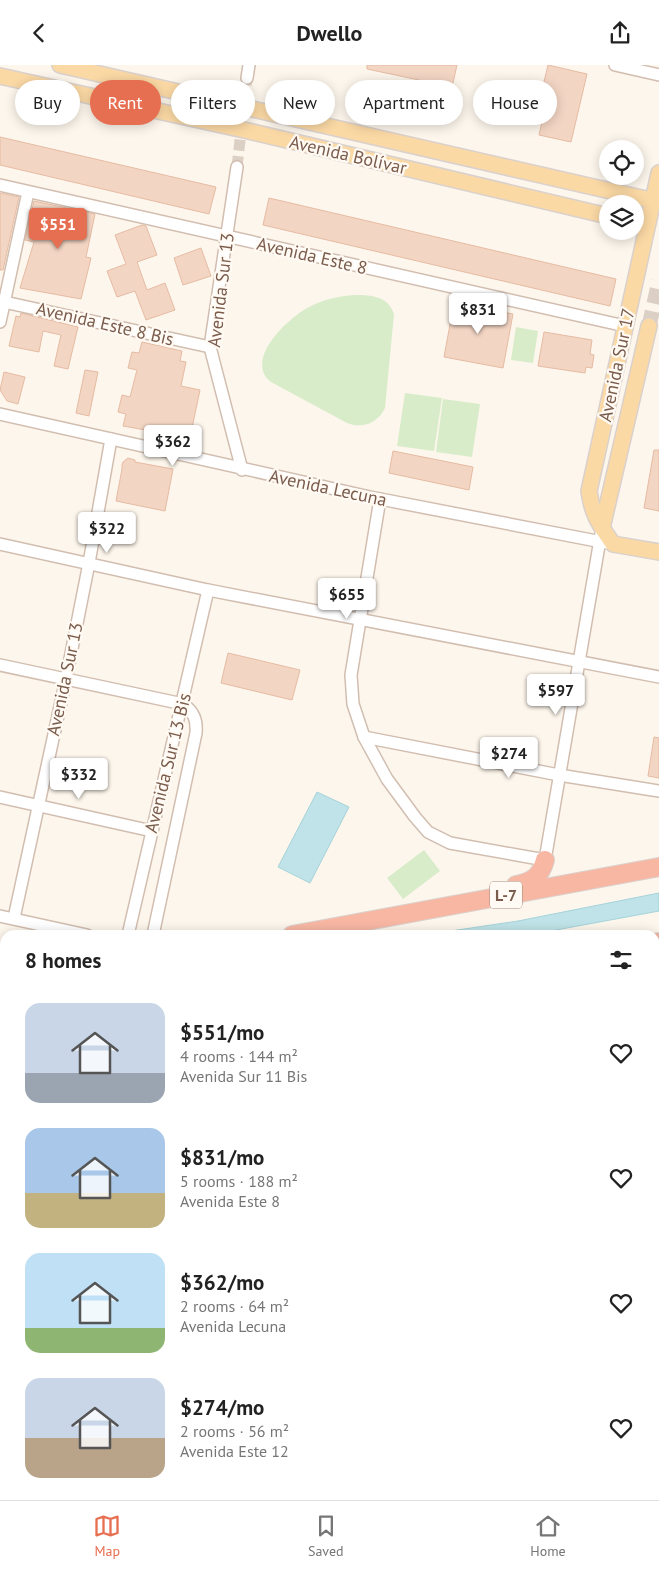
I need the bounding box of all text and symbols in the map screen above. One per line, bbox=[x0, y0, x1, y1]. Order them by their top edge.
icon: back bbox=[25, 19, 53, 47]
text: Dwello bbox=[297, 19, 362, 47]
icon: share bbox=[606, 19, 634, 47]
chip: Buy bbox=[15, 80, 80, 125]
chip: Rent bbox=[90, 80, 161, 125]
chip: Filters bbox=[171, 80, 255, 125]
chip: New bbox=[265, 80, 335, 125]
chip: Apartment bbox=[345, 80, 463, 125]
chip: House bbox=[473, 80, 557, 125]
street label: Avenida Bolívar bbox=[287, 130, 409, 179]
map controls bbox=[599, 140, 644, 240]
button: locate bbox=[599, 140, 644, 185]
button: layers bbox=[599, 195, 644, 240]
pin: $551 bbox=[28, 207, 88, 250]
text: $551 bbox=[40, 214, 76, 234]
street label: Avenida Sur 13 bbox=[202, 231, 239, 349]
street label: Avenida Este 8 bbox=[255, 232, 370, 279]
pin: $831 bbox=[448, 293, 508, 335]
street label: Avenida Este 8 Bis bbox=[34, 297, 176, 350]
text: $831 bbox=[460, 299, 496, 319]
street label: Avenida Sur 17 bbox=[593, 306, 640, 424]
pin: $362 bbox=[143, 425, 203, 467]
text: $362 bbox=[155, 431, 191, 451]
street label: Avenida Lecuna bbox=[267, 464, 389, 511]
pin: $322 bbox=[77, 511, 137, 554]
text: $322 bbox=[89, 518, 125, 538]
pin: $655 bbox=[317, 577, 377, 620]
text: $655 bbox=[329, 584, 365, 604]
street label: Avenida Sur 13 bbox=[41, 620, 88, 738]
pin: $597 bbox=[526, 673, 586, 716]
text: $597 bbox=[538, 680, 574, 700]
street label: Avenida Sur 13 Bis bbox=[139, 691, 196, 835]
pin: $274 bbox=[479, 737, 539, 779]
text: $274 bbox=[491, 743, 527, 763]
pin: $332 bbox=[49, 757, 109, 800]
text: $332 bbox=[61, 764, 97, 784]
road number: L-7 bbox=[490, 881, 522, 909]
icon: filters bbox=[607, 946, 635, 974]
text: 8 homes bbox=[25, 947, 101, 974]
text: $551/mo bbox=[180, 1019, 264, 1046]
icon: home bbox=[65, 1023, 125, 1083]
icon: heart bbox=[607, 1039, 635, 1067]
text: 4 rooms · 144 m² bbox=[180, 1046, 298, 1066]
text: Avenida Sur 11 Bis bbox=[180, 1066, 307, 1086]
text: $831/mo bbox=[180, 1144, 264, 1171]
icon: home bbox=[65, 1148, 125, 1208]
icon: heart bbox=[607, 1164, 635, 1192]
text: 5 rooms · 188 m² bbox=[180, 1171, 298, 1191]
text: Avenida Este 8 bbox=[180, 1191, 280, 1211]
text: $362/mo bbox=[180, 1269, 264, 1296]
icon: home bbox=[65, 1273, 125, 1333]
icon: heart bbox=[607, 1289, 635, 1317]
text: 2 rooms · 64 m² bbox=[180, 1296, 289, 1316]
text: Avenida Lecuna bbox=[180, 1316, 286, 1336]
text: $274/mo bbox=[180, 1394, 264, 1421]
icon: home bbox=[65, 1398, 125, 1458]
icon: heart bbox=[607, 1414, 635, 1442]
text: 2 rooms · 56 m² bbox=[180, 1421, 289, 1441]
text: Avenida Este 12 bbox=[180, 1441, 289, 1461]
tab: Map bbox=[93, 1512, 121, 1560]
tab: Saved bbox=[308, 1512, 344, 1560]
tab: Home bbox=[530, 1512, 566, 1560]

